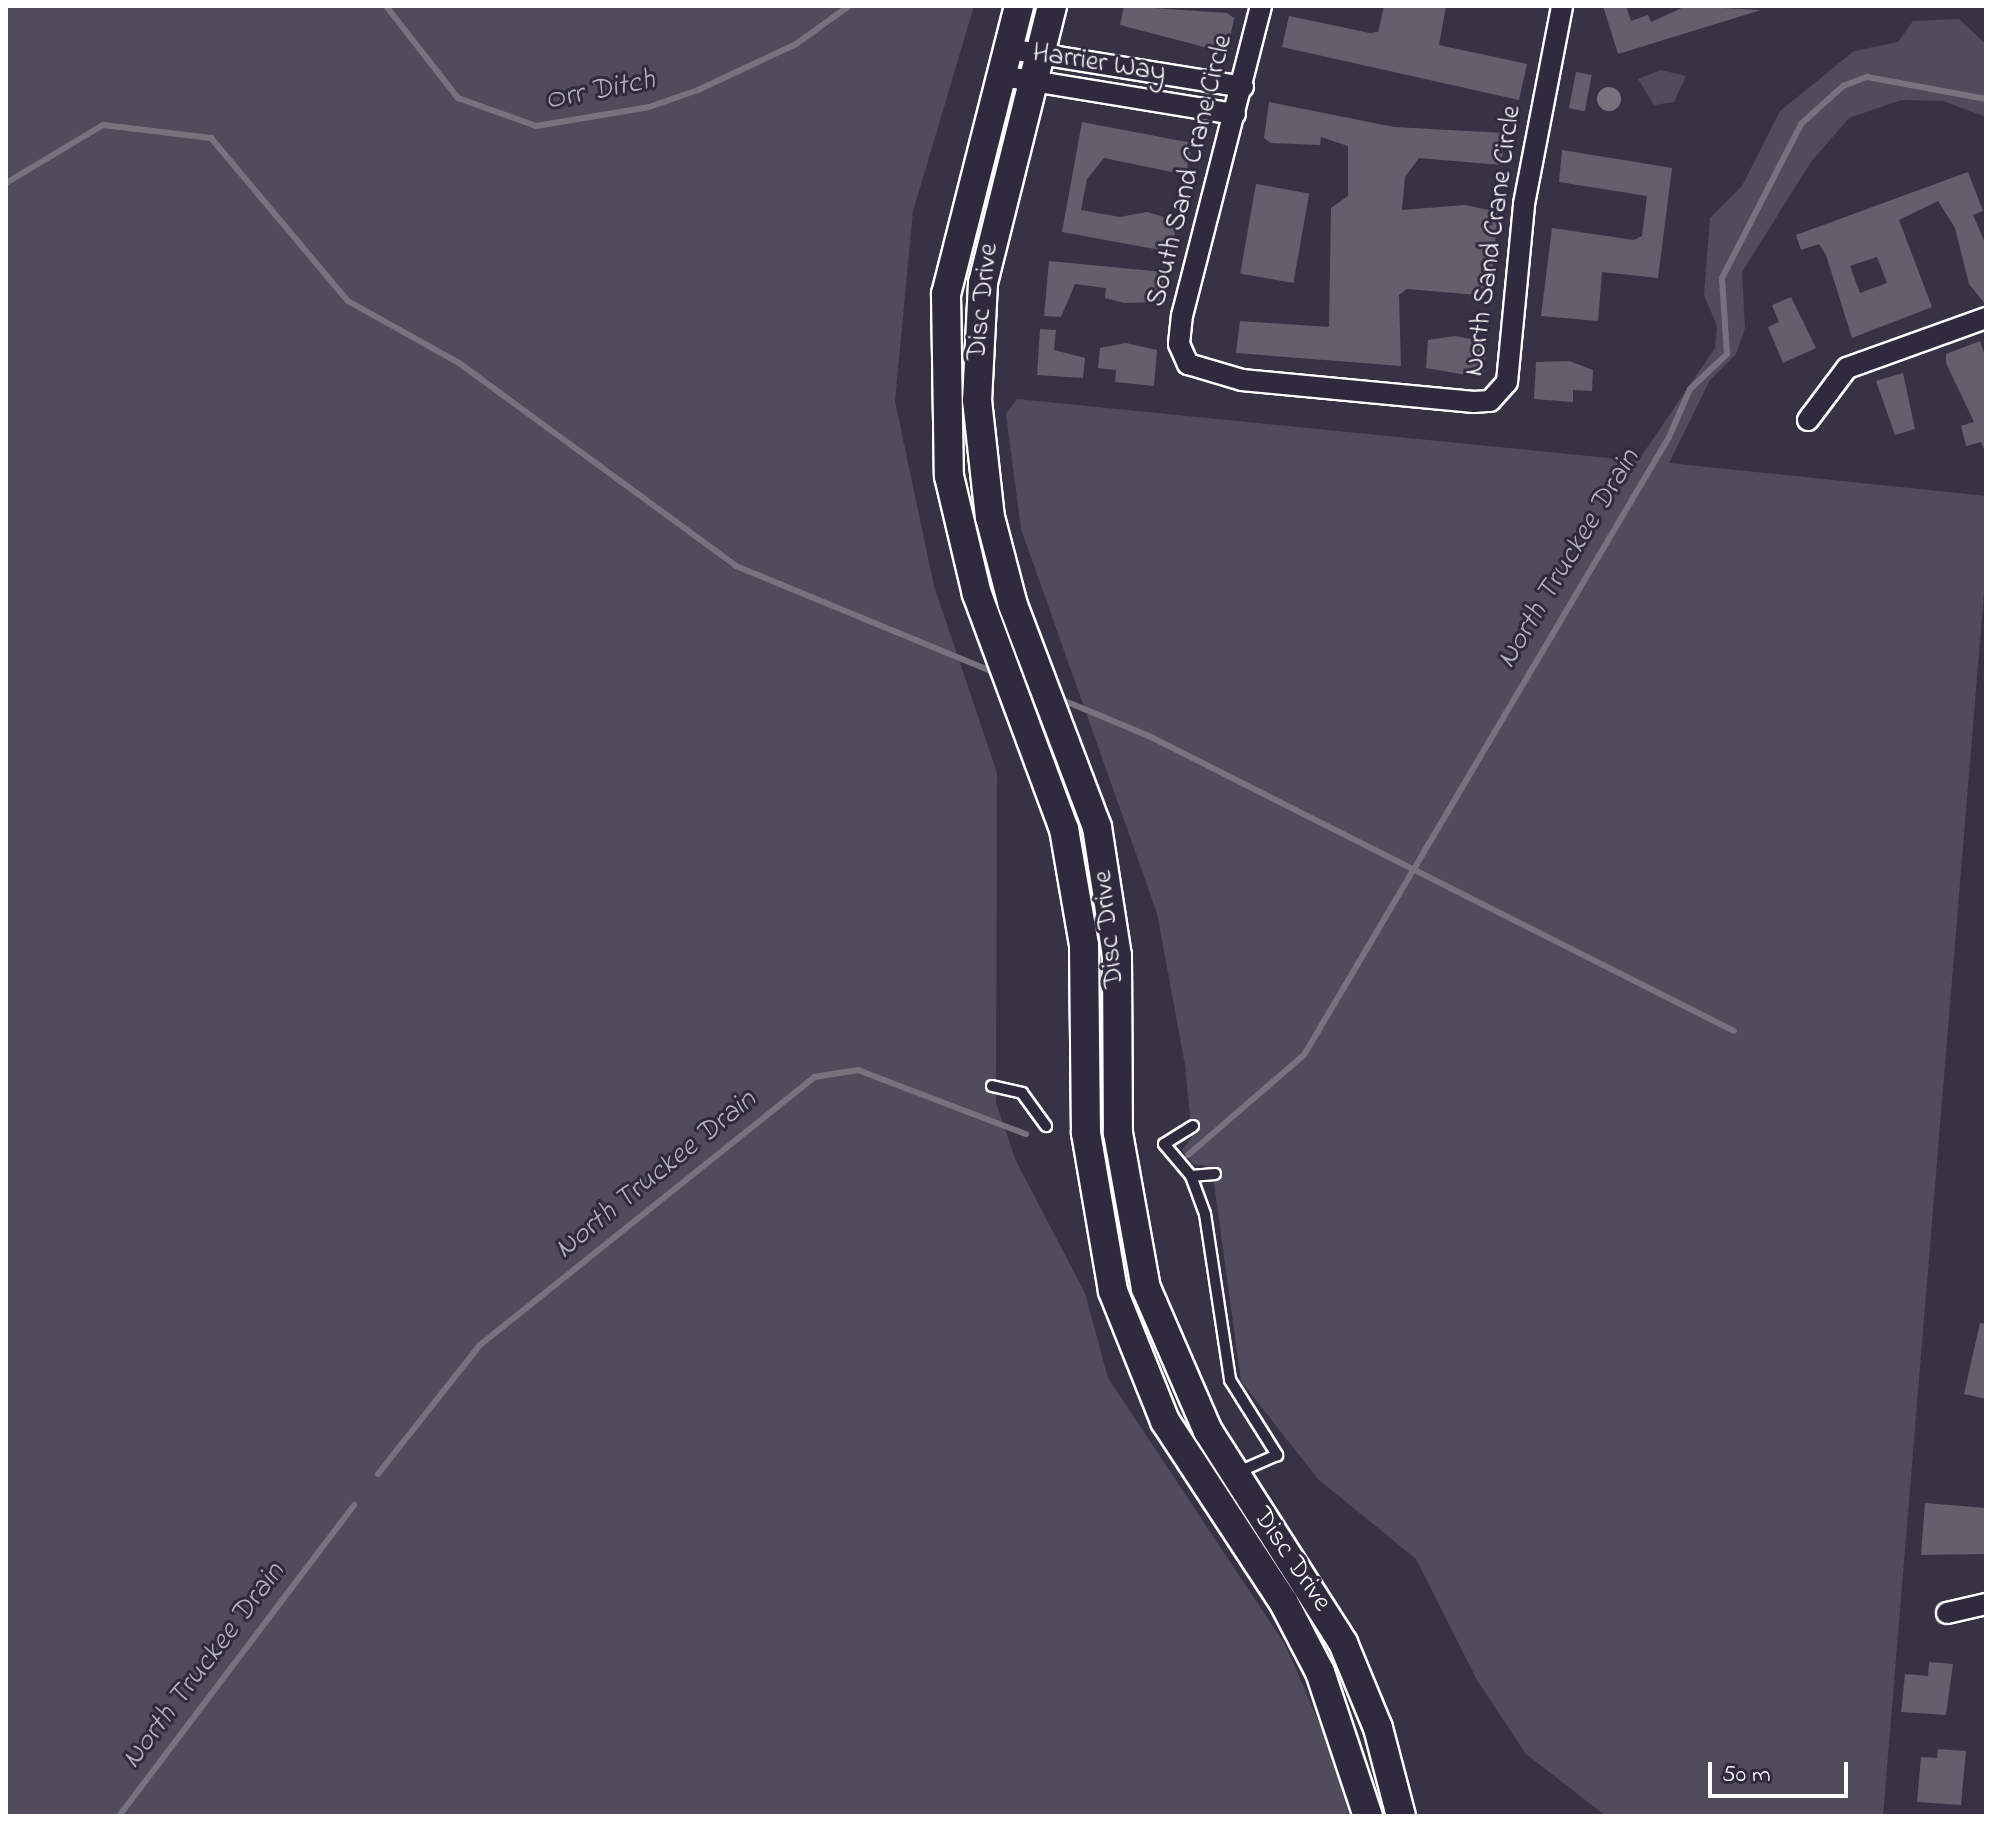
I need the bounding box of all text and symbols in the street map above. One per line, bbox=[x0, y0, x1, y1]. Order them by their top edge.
street label: South Sand Crane Circle bbox=[1141, 32, 1241, 310]
street label: Harrier Way bbox=[1030, 37, 1168, 91]
water label: Orr Ditch bbox=[542, 63, 658, 119]
street label: North Sand Crane Circle bbox=[1458, 104, 1530, 378]
street label: Disc Drive bbox=[961, 242, 1007, 362]
water label: North Truckee Drain bbox=[1489, 443, 1649, 675]
street label: Disc Drive bbox=[1087, 869, 1133, 989]
water label: North Truckee Drain bbox=[548, 1083, 764, 1267]
street label: Disc Drive bbox=[1244, 1502, 1338, 1618]
water label: North Truckee Drain bbox=[115, 1556, 293, 1776]
scale bar bbox=[1712, 1746, 1852, 1796]
text: 50 m bbox=[1722, 1758, 1771, 1793]

